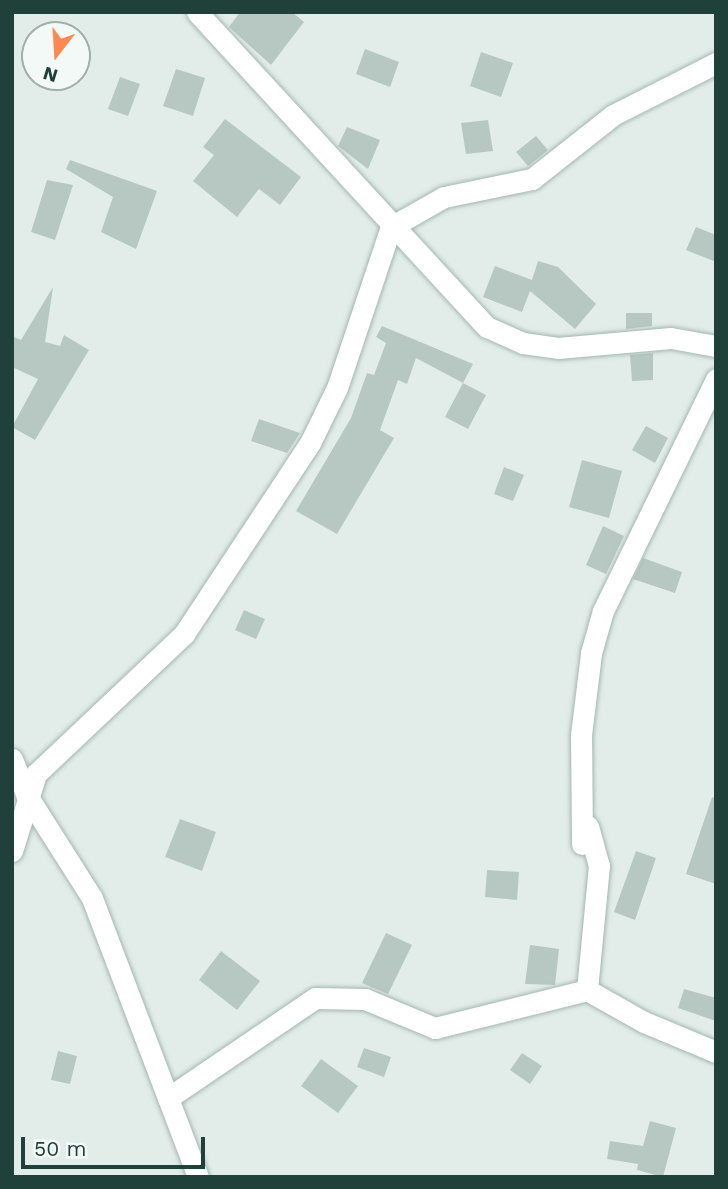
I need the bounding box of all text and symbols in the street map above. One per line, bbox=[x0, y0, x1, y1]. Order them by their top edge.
north arrow bbox=[21, 21, 91, 91]
text: N bbox=[40, 62, 60, 88]
scale bar bbox=[24, 1122, 208, 1166]
text: 50 m bbox=[34, 1136, 86, 1161]

